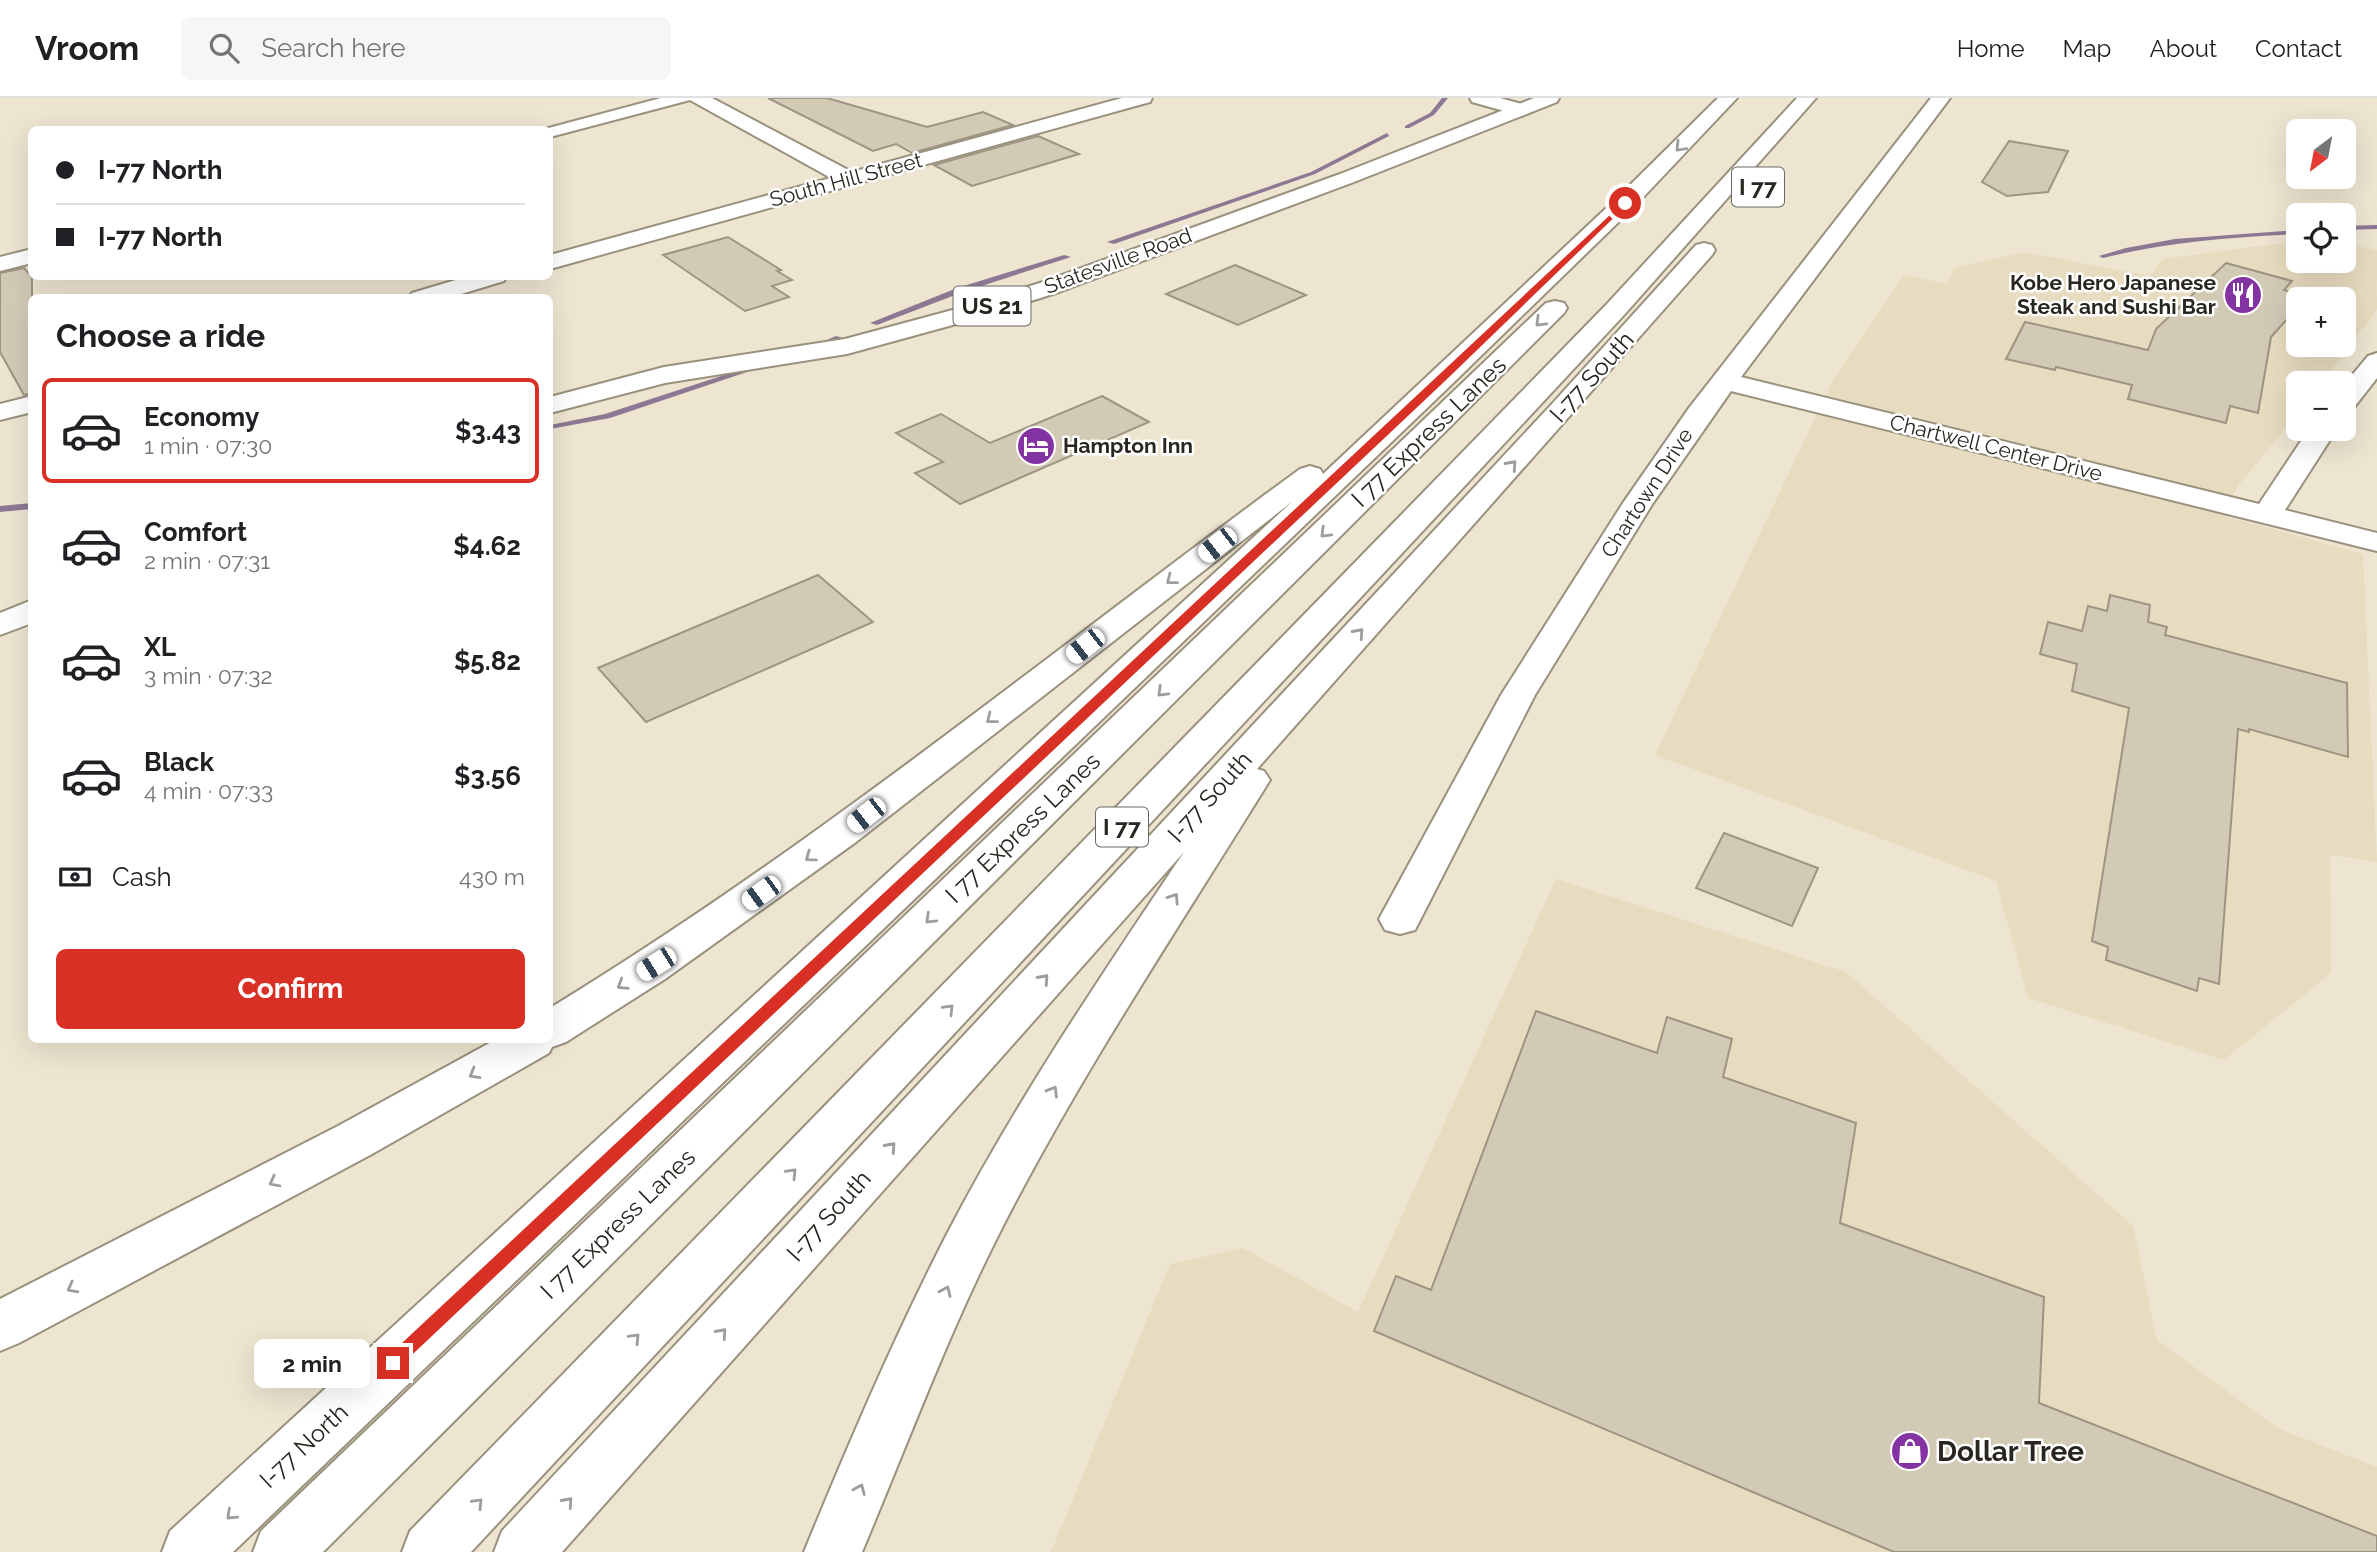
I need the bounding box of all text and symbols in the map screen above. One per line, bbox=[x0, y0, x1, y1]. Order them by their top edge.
search box bbox=[181, 17, 671, 80]
text: Vroom bbox=[35, 29, 139, 68]
icon: search bbox=[205, 29, 243, 67]
text: Search here bbox=[261, 33, 406, 63]
text: Home bbox=[1957, 34, 2025, 63]
text: Map bbox=[2063, 34, 2111, 63]
text: About bbox=[2149, 34, 2217, 63]
text: Contact bbox=[2255, 34, 2342, 63]
north arrow bbox=[2286, 119, 2356, 189]
map controls bbox=[2286, 119, 2356, 441]
one-way arrow bbox=[1676, 138, 1689, 151]
street label: South Hill Street bbox=[767, 147, 925, 212]
text: I-77 North bbox=[98, 155, 223, 185]
road number: I 77 bbox=[1732, 167, 1784, 206]
route start bbox=[1609, 187, 1641, 219]
button: locate bbox=[2286, 203, 2356, 273]
text: I-77 North bbox=[98, 222, 223, 252]
street label: Statesville Road bbox=[1041, 222, 1195, 299]
place label: Kobe Hero Japanese Steak and Sushi Bar bbox=[2010, 270, 2216, 319]
restaurant icon: Kobe Hero Japanese Steak and Sushi Bar bbox=[2222, 274, 2264, 316]
road number: US 21 bbox=[954, 286, 1030, 326]
button: + bbox=[2286, 287, 2356, 357]
one-way arrow bbox=[1536, 314, 1549, 327]
text: Choose a ride bbox=[56, 317, 265, 354]
street label: I-77 South bbox=[1543, 325, 1640, 428]
street label: I 77 Express Lanes bbox=[1345, 351, 1512, 513]
button: − bbox=[2286, 371, 2356, 441]
icon: car bbox=[60, 399, 123, 462]
text: Economy bbox=[144, 402, 259, 432]
street label: Chartwell Center Drive bbox=[1887, 409, 2105, 486]
text: $3.43 bbox=[455, 416, 521, 446]
street label: Chartown Drive bbox=[1595, 423, 1698, 562]
hotel icon: Hampton Inn bbox=[1015, 425, 1057, 467]
text: 1 min · 07:30 bbox=[144, 432, 272, 459]
place label: Hampton Inn bbox=[1063, 433, 1193, 458]
one-way arrow bbox=[1504, 460, 1516, 473]
icon: car bbox=[60, 514, 123, 577]
text: Comfort bbox=[144, 517, 247, 547]
car bbox=[1194, 524, 1241, 566]
one-way arrow bbox=[1321, 525, 1333, 537]
text: $4.62 bbox=[453, 531, 521, 561]
text: 2 min · 07:31 bbox=[144, 547, 270, 574]
one-way arrow bbox=[1166, 571, 1179, 584]
car bbox=[1062, 625, 1109, 667]
one-way arrow bbox=[1351, 628, 1363, 641]
icon: car bbox=[60, 629, 123, 692]
text: XL bbox=[144, 632, 176, 662]
text: $5.82 bbox=[454, 646, 521, 676]
text: 3 min · 07:32 bbox=[144, 662, 273, 689]
one-way arrow bbox=[1158, 683, 1171, 696]
one-way arrow bbox=[986, 710, 998, 723]
icon: car bbox=[60, 744, 123, 807]
street label: I-77 South bbox=[1161, 745, 1258, 848]
text: Black bbox=[144, 747, 214, 777]
street label: I 77 Express Lanes bbox=[939, 747, 1106, 909]
text: $3.56 bbox=[454, 761, 521, 791]
text: 4 min · 07:33 bbox=[144, 777, 273, 804]
car bbox=[843, 794, 890, 836]
road number: I 77 bbox=[1096, 807, 1148, 846]
one-way arrow bbox=[805, 849, 818, 861]
icon: cash bbox=[56, 858, 94, 896]
text: Cash bbox=[112, 862, 172, 892]
text: 430 m bbox=[459, 863, 525, 890]
car bbox=[738, 872, 785, 914]
one-way arrow bbox=[1166, 893, 1179, 906]
one-way arrow bbox=[925, 911, 938, 924]
car bbox=[633, 944, 680, 984]
button: Confirm bbox=[56, 949, 525, 1029]
one-way arrow bbox=[1036, 974, 1049, 987]
one-way arrow bbox=[617, 977, 630, 990]
one-way arrow bbox=[941, 1004, 954, 1017]
one-way arrow bbox=[469, 1066, 481, 1079]
one-way arrow bbox=[1045, 1085, 1058, 1098]
one-way arrow bbox=[883, 1142, 896, 1155]
street label: I 77 Express Lanes bbox=[534, 1143, 701, 1305]
street label: I-77 South bbox=[780, 1164, 877, 1267]
one-way arrow bbox=[784, 1168, 797, 1181]
one-way arrow bbox=[269, 1174, 281, 1188]
one-way arrow bbox=[67, 1280, 80, 1293]
one-way arrow bbox=[938, 1286, 952, 1298]
one-way arrow bbox=[713, 1328, 726, 1341]
one-way arrow bbox=[627, 1333, 640, 1346]
callout: 2 min bbox=[253, 1338, 368, 1388]
route end bbox=[377, 1347, 409, 1379]
text: 2 min bbox=[282, 1350, 342, 1377]
street label: I-77 North bbox=[254, 1397, 354, 1494]
shop icon: Dollar Tree bbox=[1889, 1430, 1931, 1472]
place label: Dollar Tree bbox=[1937, 1435, 2084, 1468]
one-way arrow bbox=[852, 1484, 866, 1497]
one-way arrow bbox=[560, 1497, 573, 1510]
one-way arrow bbox=[470, 1498, 483, 1511]
one-way arrow bbox=[226, 1506, 239, 1519]

